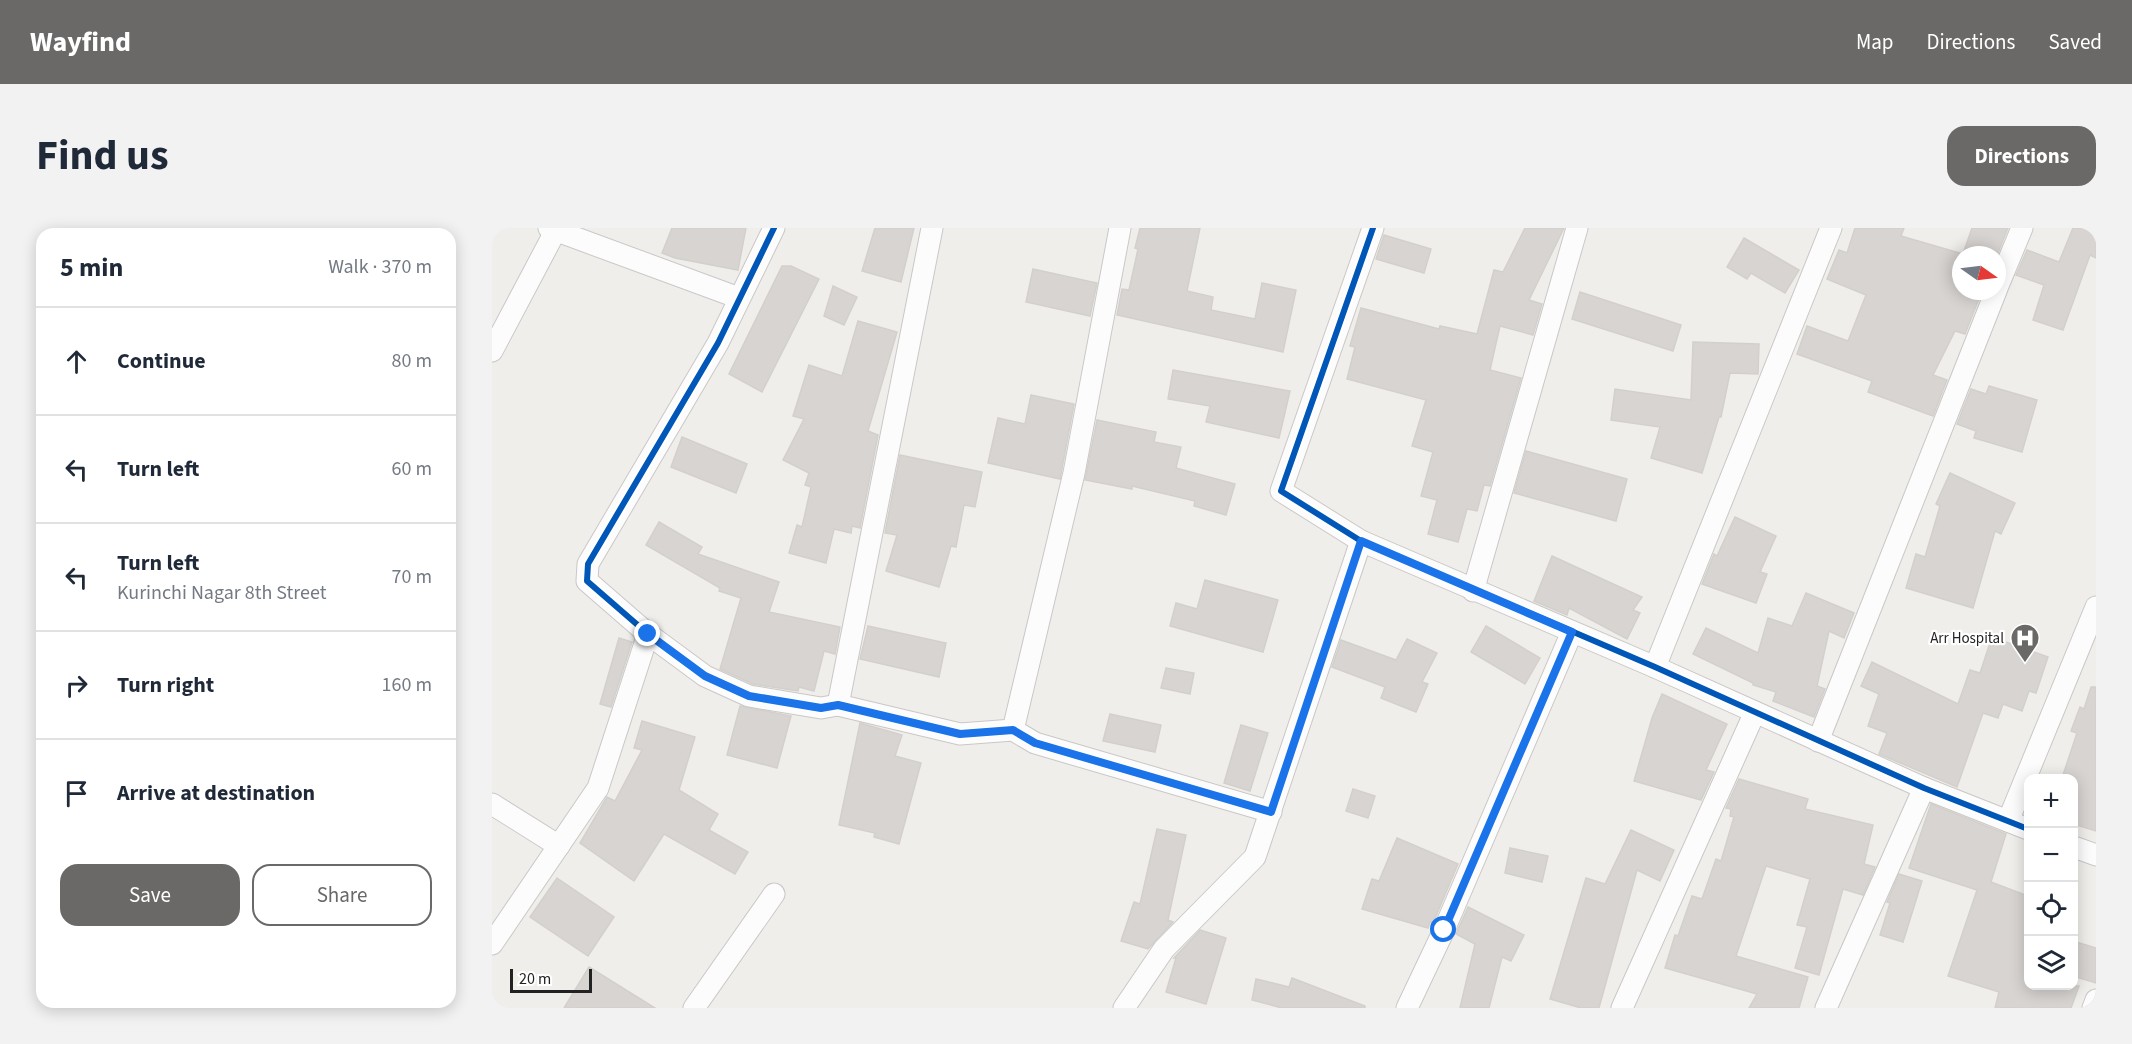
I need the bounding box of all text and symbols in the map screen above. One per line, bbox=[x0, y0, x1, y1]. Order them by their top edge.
text: Wayfind bbox=[30, 22, 131, 62]
text: Map bbox=[1856, 27, 1894, 57]
text: Directions bbox=[1927, 27, 2015, 57]
text: Saved bbox=[2048, 27, 2102, 57]
text: Find us bbox=[36, 126, 169, 186]
button: Directions bbox=[1947, 126, 2096, 186]
north arrow bbox=[1952, 246, 2006, 300]
text: 5 min bbox=[60, 249, 123, 286]
text: Walk · 370 m bbox=[328, 253, 432, 281]
icon: ahead bbox=[60, 345, 93, 378]
text: Continue bbox=[117, 345, 206, 377]
text: 80 m bbox=[392, 347, 432, 375]
icon: left bbox=[60, 453, 93, 486]
text: Turn left bbox=[117, 453, 199, 485]
text: 60 m bbox=[392, 455, 432, 483]
text: Turn left bbox=[117, 547, 199, 579]
icon: left bbox=[60, 561, 93, 594]
text: 70 m bbox=[392, 563, 432, 591]
text: Kurinchi Nagar 8th Street bbox=[117, 579, 326, 607]
route end bbox=[634, 620, 660, 646]
hospital icon: Arr Hospital bbox=[2009, 622, 2041, 664]
place label: Arr Hospital bbox=[1930, 628, 2004, 649]
icon: right bbox=[60, 669, 93, 702]
text: Turn right bbox=[117, 669, 214, 701]
text: 160 m bbox=[382, 671, 432, 699]
map controls bbox=[2024, 774, 2078, 990]
button: + bbox=[2024, 774, 2078, 828]
icon: arrive bbox=[60, 777, 93, 810]
text: Arrive at destination bbox=[117, 777, 315, 809]
button: − bbox=[2024, 828, 2078, 882]
button: Save bbox=[60, 864, 240, 926]
button: Share bbox=[252, 864, 432, 926]
button: locate bbox=[2024, 882, 2078, 936]
route start bbox=[1430, 916, 1456, 942]
button: layers bbox=[2024, 936, 2078, 990]
scale bar bbox=[510, 966, 592, 994]
text: 20 m bbox=[519, 968, 551, 990]

